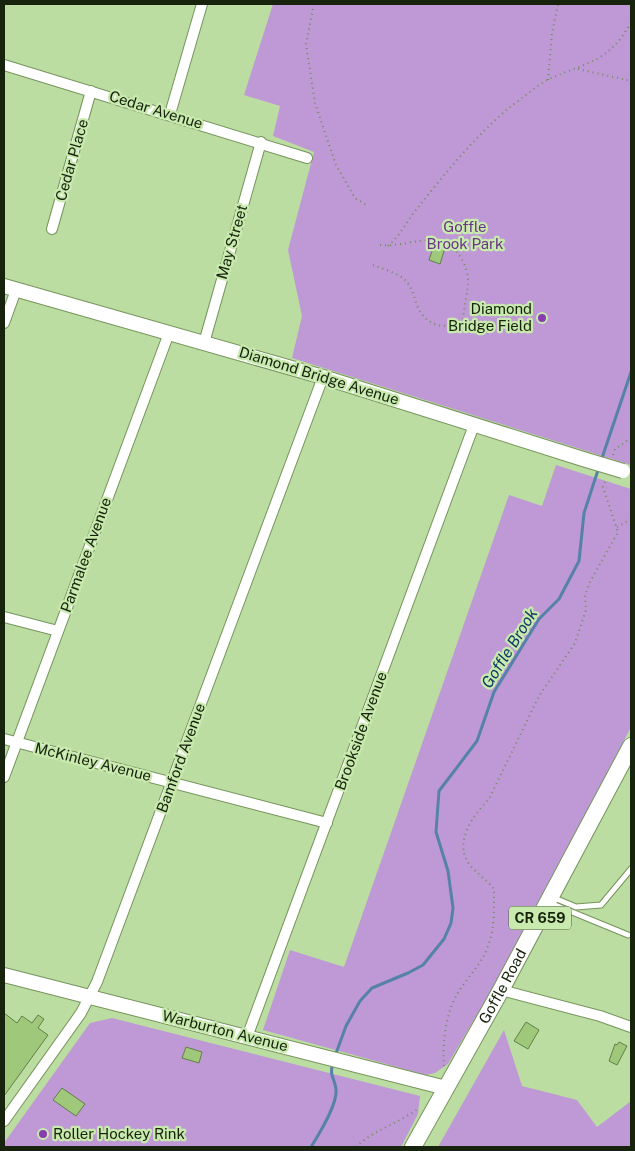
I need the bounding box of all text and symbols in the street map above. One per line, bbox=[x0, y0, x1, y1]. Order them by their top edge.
street label: Cedar Avenue bbox=[107, 87, 205, 132]
street label: Cedar Place bbox=[52, 117, 91, 203]
street label: May Street bbox=[213, 202, 250, 281]
park label: Goffle Brook Park bbox=[427, 218, 503, 252]
place label: Diamond Bridge Field bbox=[448, 300, 532, 334]
marker: Diamond Bridge Field bbox=[536, 312, 548, 324]
street label: Diamond Bridge Avenue bbox=[237, 343, 401, 408]
street label: Parmalee Avenue bbox=[57, 495, 114, 615]
water label: Goffle Brook bbox=[477, 605, 542, 692]
street label: Brookside Avenue bbox=[331, 669, 390, 792]
street label: Bamford Avenue bbox=[153, 701, 208, 815]
street label: McKinley Avenue bbox=[33, 739, 153, 784]
road number: CR 659 bbox=[509, 906, 571, 930]
street label: Goffle Road bbox=[475, 946, 529, 1026]
street label: Warburton Avenue bbox=[160, 1007, 290, 1054]
place label: Roller Hockey Rink bbox=[53, 1125, 185, 1142]
marker: Roller Hockey Rink bbox=[37, 1128, 49, 1140]

